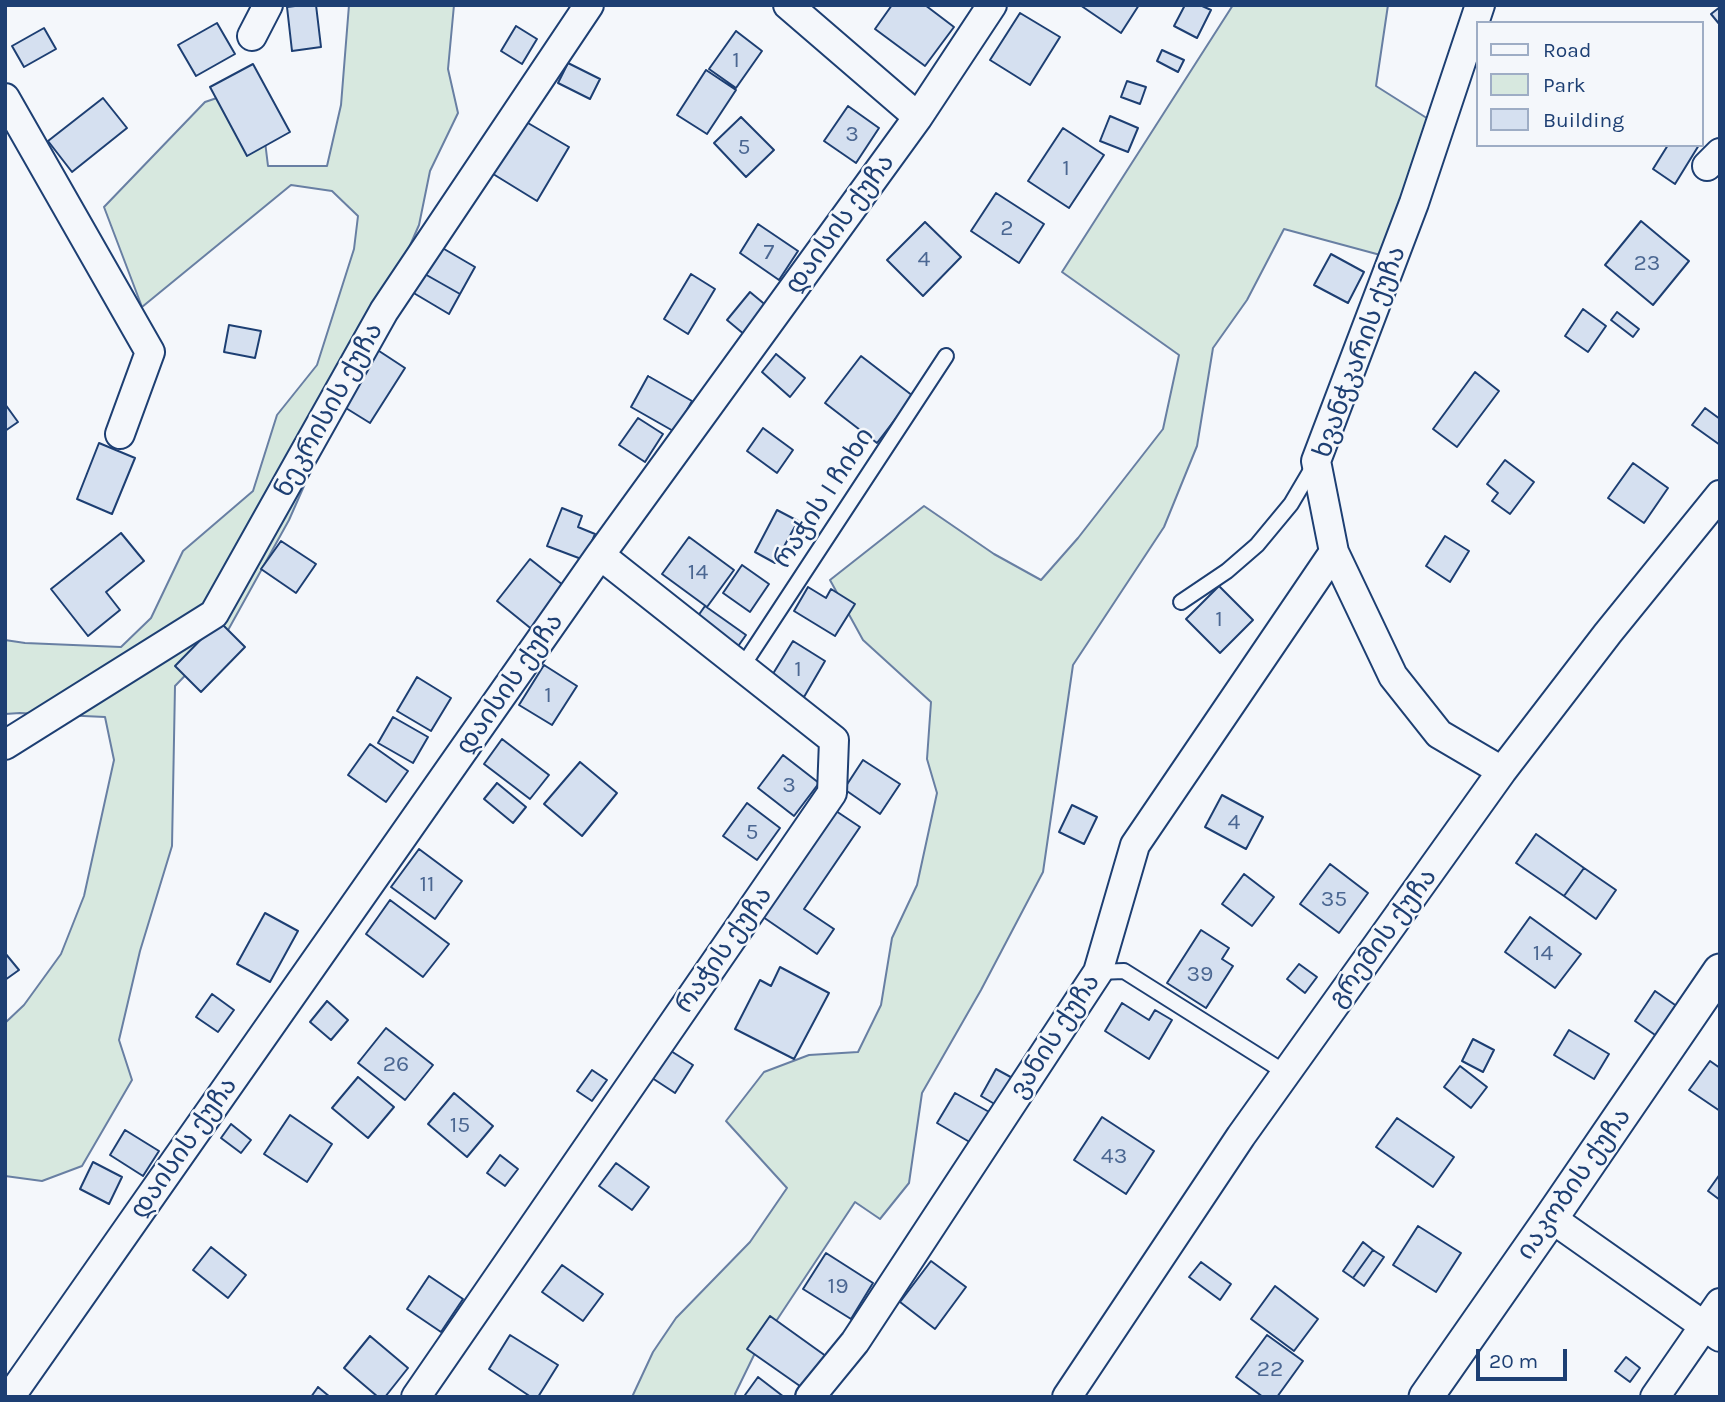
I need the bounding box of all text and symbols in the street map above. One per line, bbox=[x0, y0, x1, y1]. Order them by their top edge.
legend bbox=[1476, 21, 1704, 147]
text: Road bbox=[1543, 38, 1591, 62]
house number: 1 bbox=[732, 46, 740, 74]
text: Park bbox=[1543, 73, 1586, 97]
text: Building bbox=[1543, 108, 1624, 132]
house number: 3 bbox=[845, 120, 859, 148]
house number: 5 bbox=[738, 133, 750, 161]
street label: დაისის ქუჩა bbox=[779, 148, 901, 300]
house number: 1 bbox=[1062, 154, 1070, 182]
house number: 2 bbox=[1000, 214, 1014, 242]
house number: 7 bbox=[764, 238, 774, 266]
street label: ხვანჭკარის ქუჩა bbox=[1307, 242, 1413, 462]
house number: 4 bbox=[918, 245, 930, 273]
house number: 23 bbox=[1634, 249, 1660, 277]
street label: ნეკრისის ქუჩა bbox=[268, 317, 390, 503]
street label: რაჭის I ჩიხი bbox=[767, 422, 881, 574]
house number: 14 bbox=[688, 558, 708, 586]
house number: 1 bbox=[1215, 605, 1223, 633]
street label: დაისის ქუჩა bbox=[450, 607, 570, 761]
house number: 1 bbox=[794, 655, 802, 683]
house number: 1 bbox=[544, 681, 552, 709]
house number: 3 bbox=[782, 771, 796, 799]
house number: 4 bbox=[1228, 808, 1240, 836]
house number: 5 bbox=[746, 818, 758, 846]
street label: გრემის ქუჩა bbox=[1322, 862, 1444, 1014]
house number: 11 bbox=[419, 870, 435, 898]
street label: რაჭის ქუჩა bbox=[669, 881, 779, 1019]
house number: 35 bbox=[1321, 885, 1347, 913]
house number: 14 bbox=[1533, 939, 1553, 967]
house number: 39 bbox=[1187, 960, 1213, 988]
street label: ვანის ქუჩა bbox=[1003, 968, 1107, 1104]
house number: 26 bbox=[383, 1050, 409, 1078]
street label: დაისის ქუჩა bbox=[124, 1071, 244, 1225]
street label: იაკობის ქუჩა bbox=[1510, 1102, 1638, 1266]
house number: 15 bbox=[450, 1111, 470, 1139]
house number: 43 bbox=[1101, 1142, 1127, 1170]
house number: 19 bbox=[828, 1272, 848, 1300]
scale bar bbox=[1480, 1336, 1571, 1380]
text: 20 m bbox=[1489, 1349, 1538, 1373]
house number: 22 bbox=[1257, 1355, 1283, 1383]

